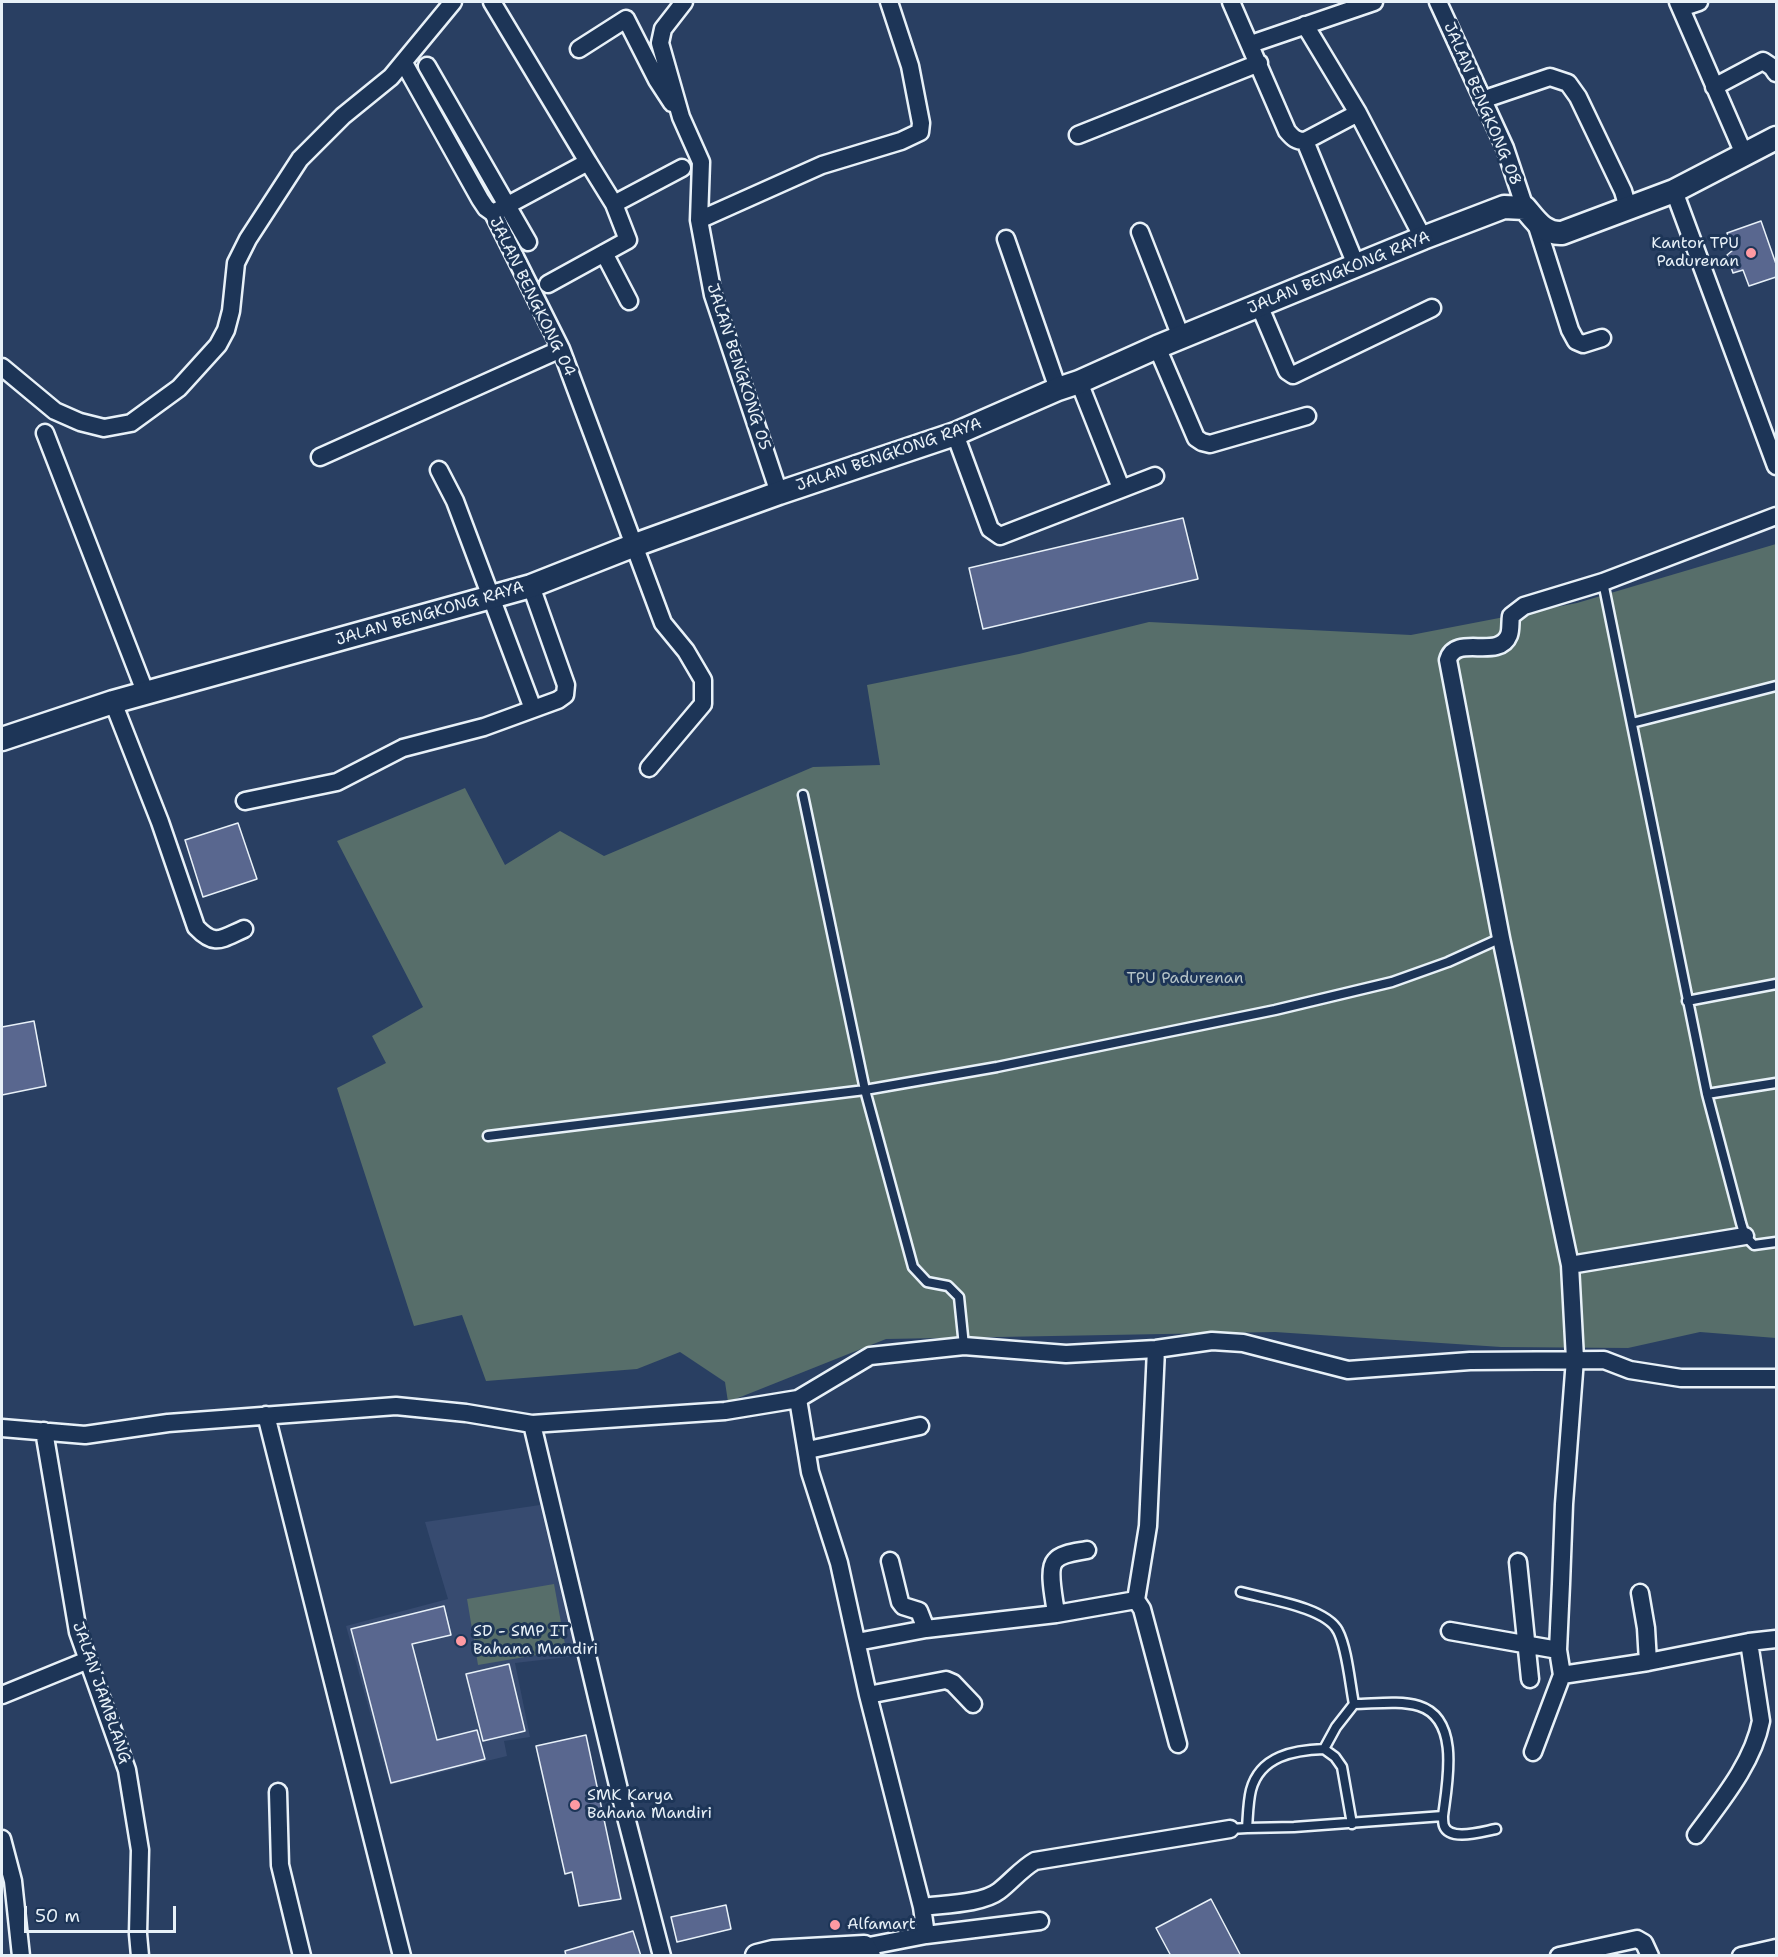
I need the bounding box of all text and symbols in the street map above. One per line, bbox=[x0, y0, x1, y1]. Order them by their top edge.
street label: JALAN BENGKONG 08 bbox=[1439, 20, 1525, 188]
street label: JALAN BENGKONG 04 bbox=[485, 214, 579, 380]
street label: JALAN BENGKONG RAYA bbox=[1245, 228, 1433, 318]
place label: Kantor TPU Padurenan bbox=[1651, 234, 1739, 272]
marker: Kantor TPU Padurenan bbox=[1744, 246, 1758, 260]
street label: JALAN BENGKONG 05 bbox=[702, 281, 774, 453]
street label: JALAN BENGKONG RAYA bbox=[794, 414, 984, 496]
street label: JALAN BENGKONG RAYA bbox=[334, 578, 526, 650]
park label: TPU Padurenan bbox=[1126, 969, 1244, 989]
street label: JALAN JAMBLANG bbox=[68, 1619, 134, 1767]
place label: SD - SMP IT Bahana Mandiri bbox=[473, 1622, 598, 1660]
marker: SD - SMP IT Bahana Mandiri bbox=[454, 1634, 468, 1648]
place label: SMK Karya Bahana Mandiri bbox=[587, 1786, 712, 1824]
marker: SMK Karya Bahana Mandiri bbox=[568, 1798, 582, 1812]
scale bar bbox=[27, 1894, 178, 1932]
text: 50 m bbox=[35, 1904, 80, 1928]
place label: Alfamart bbox=[847, 1915, 916, 1935]
marker: Alfamart bbox=[828, 1918, 842, 1932]

